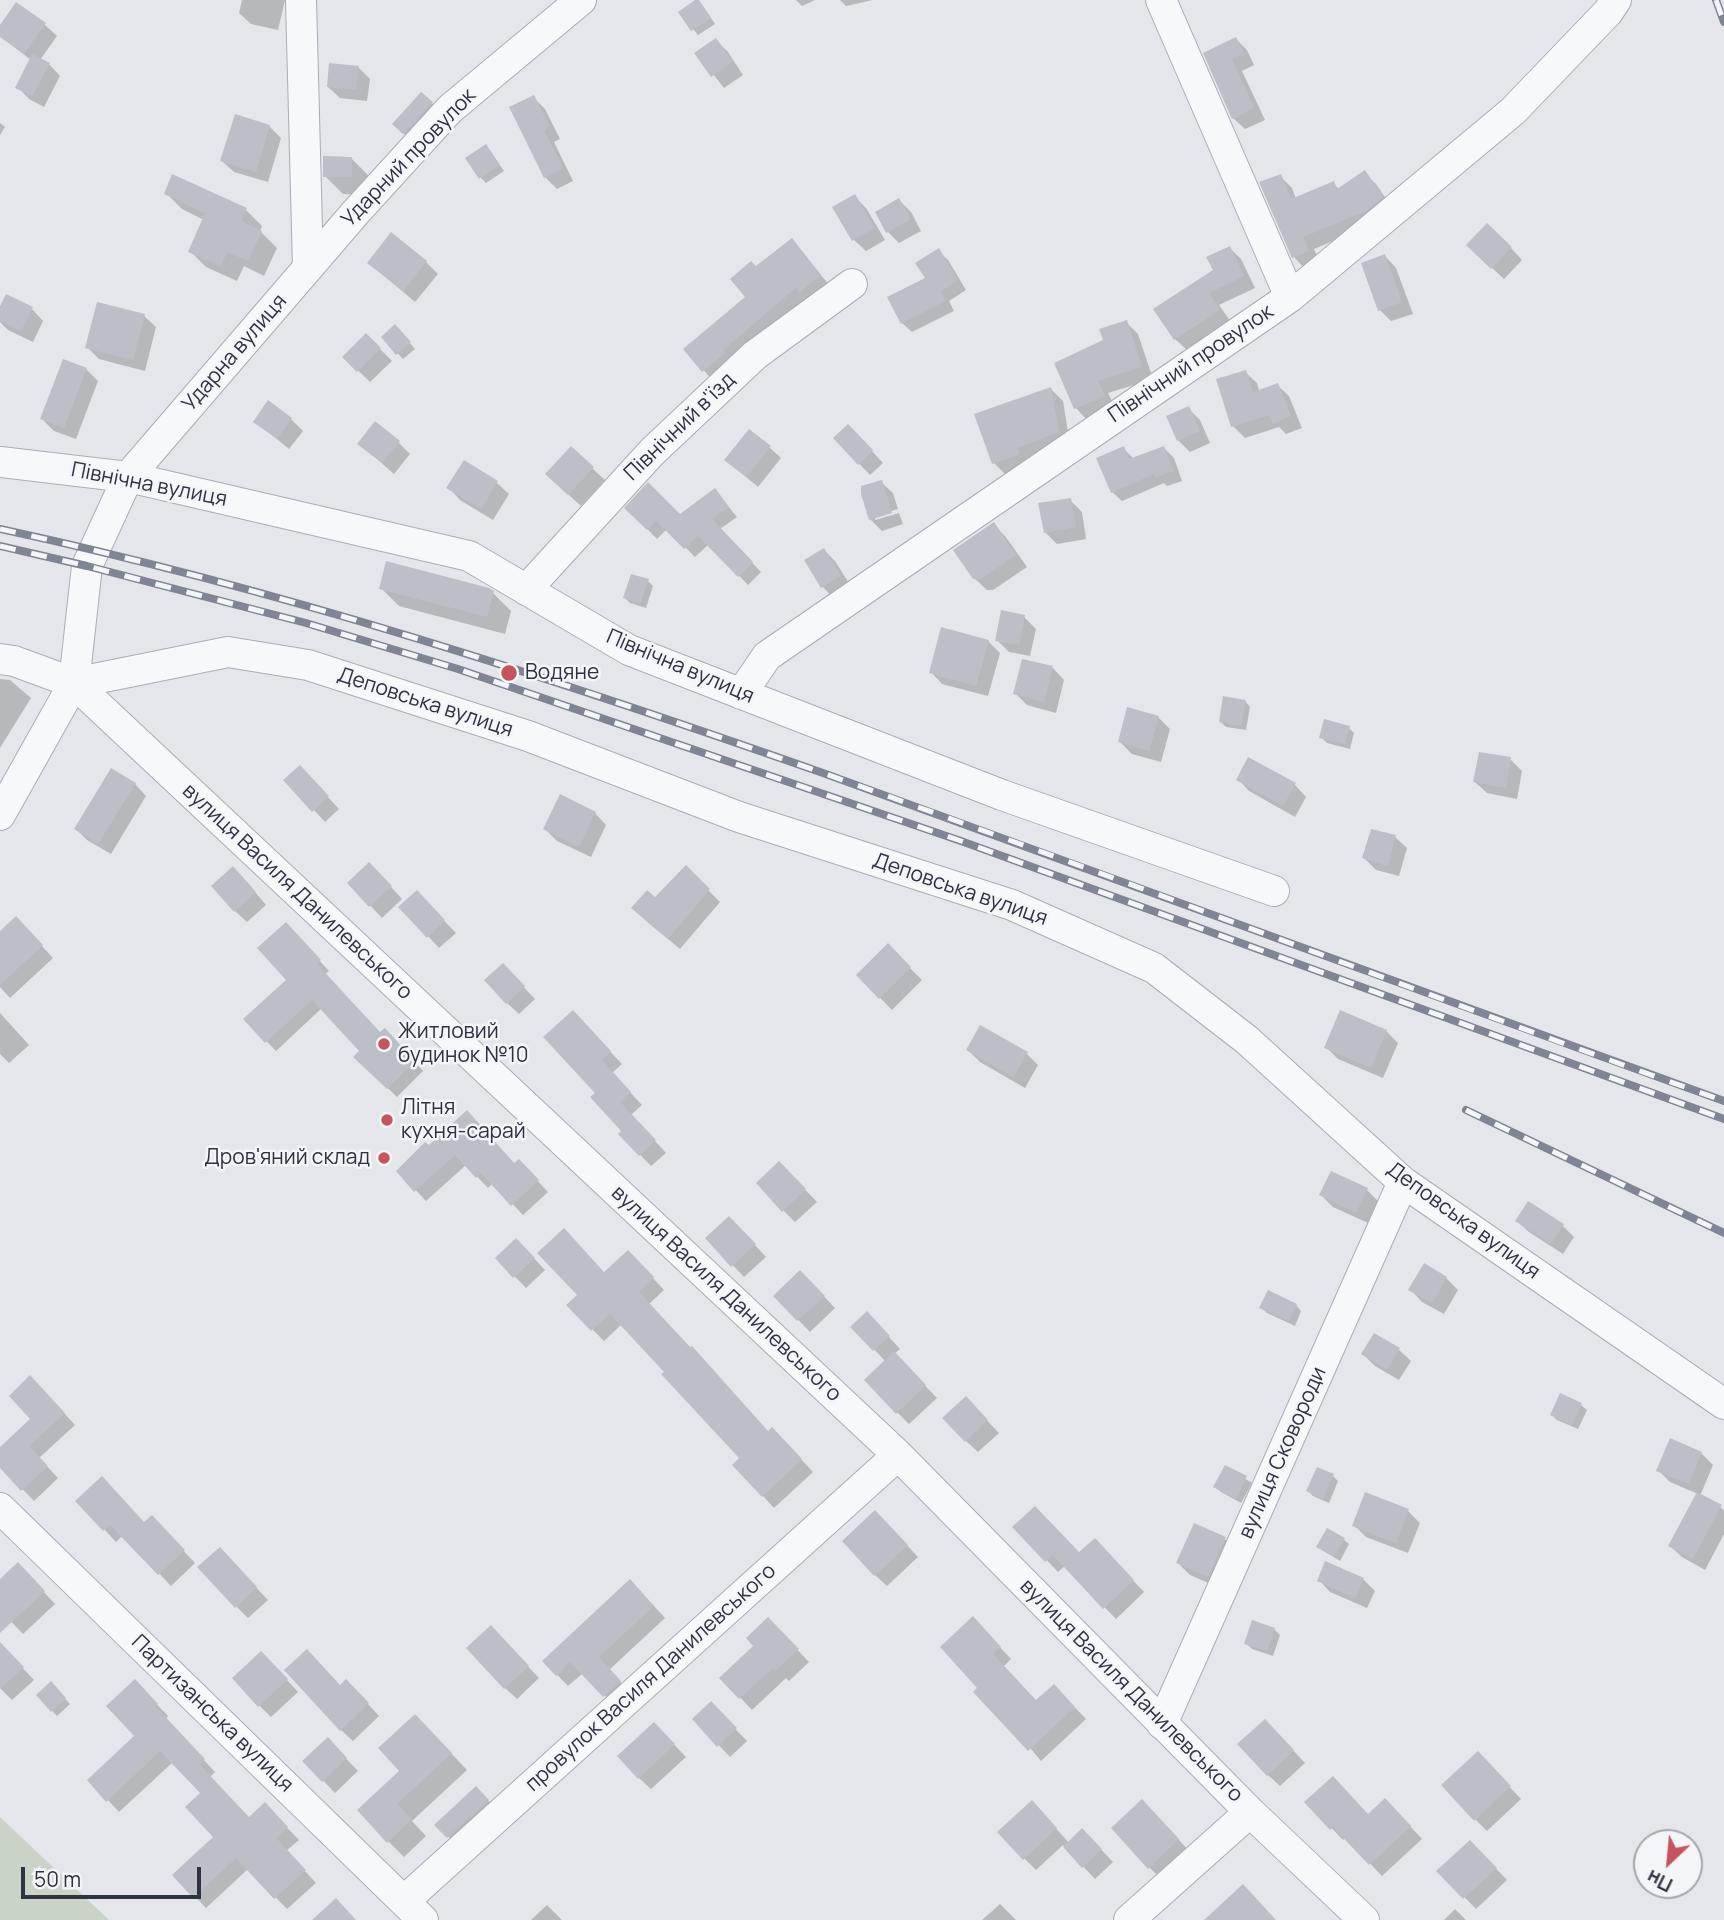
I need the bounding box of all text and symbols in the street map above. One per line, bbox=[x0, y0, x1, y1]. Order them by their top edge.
street label: Ударний провулок bbox=[337, 84, 481, 232]
street label: Ударна вулиця bbox=[177, 289, 293, 417]
street label: Північний провулок bbox=[1104, 299, 1278, 429]
street label: Північний в'їзд bbox=[619, 368, 741, 486]
street label: Північна вулиця bbox=[69, 458, 229, 512]
street label: Північна вулиця bbox=[602, 624, 758, 710]
place label: Водяне bbox=[525, 660, 599, 686]
street label: Деповська вулиця bbox=[334, 663, 516, 743]
marker: Водяне bbox=[499, 663, 519, 683]
street label: вулиця Василя Данилевського bbox=[177, 779, 417, 1005]
street label: Деповська вулиця bbox=[869, 848, 1051, 932]
place label: Житловий будинок №10 bbox=[398, 1019, 529, 1069]
marker: Житловий будинок №10 bbox=[376, 1036, 392, 1052]
place label: Літня кухня-сарай bbox=[401, 1095, 526, 1145]
marker: Літня кухня-сарай bbox=[379, 1112, 395, 1128]
place label: Дров'яний склад bbox=[204, 1145, 370, 1171]
marker: Дров'яний склад bbox=[376, 1150, 392, 1166]
street label: Деповська вулиця bbox=[1382, 1157, 1544, 1285]
street label: вулиця Василя Данилевського bbox=[606, 1181, 846, 1407]
street label: вулиця Сковороди bbox=[1234, 1363, 1332, 1543]
street label: провулок Василя Данилевського bbox=[521, 1559, 781, 1797]
street label: вулиця Василя Данилевського bbox=[1014, 1574, 1248, 1808]
street label: Партизанська вулиця bbox=[126, 1630, 298, 1798]
north arrow bbox=[1633, 1829, 1703, 1899]
scale bar bbox=[24, 1854, 205, 1898]
text: Пн bbox=[1642, 1864, 1677, 1898]
text: 50 m bbox=[34, 1865, 81, 1893]

